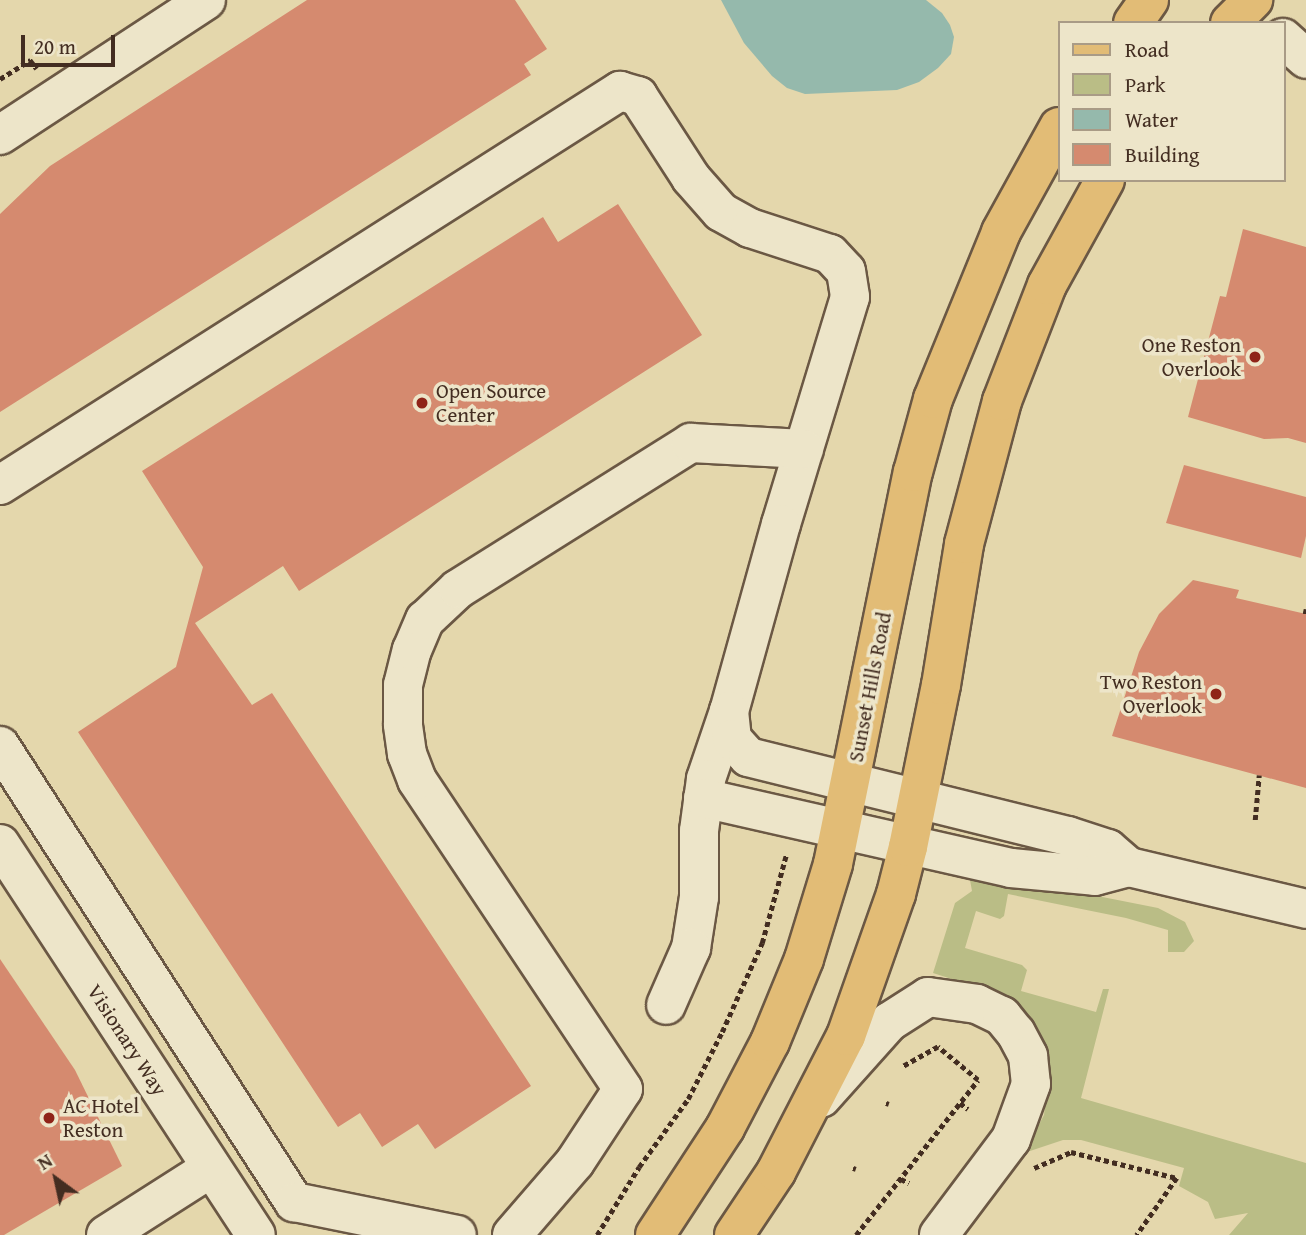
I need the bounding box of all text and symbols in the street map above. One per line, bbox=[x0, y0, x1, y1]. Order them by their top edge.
scale bar bbox=[24, 21, 119, 65]
legend bbox=[1058, 21, 1285, 182]
text: 20 m bbox=[34, 31, 76, 62]
text: Road bbox=[1125, 34, 1169, 65]
text: Park bbox=[1125, 69, 1166, 100]
text: Water bbox=[1125, 104, 1178, 135]
text: Building bbox=[1125, 139, 1199, 170]
place label: One Reston Overlook bbox=[1142, 332, 1241, 382]
marker: One Reston Overlook bbox=[1247, 349, 1263, 365]
place label: Open Source Center bbox=[436, 378, 546, 428]
marker: Open Source Center bbox=[414, 395, 430, 411]
street label: Sunset Hills Road bbox=[843, 610, 897, 764]
place label: Two Reston Overlook bbox=[1100, 669, 1202, 719]
marker: Two Reston Overlook bbox=[1208, 686, 1224, 702]
street label: Visionary Way bbox=[82, 980, 172, 1100]
place label: AC Hotel Reston bbox=[63, 1093, 139, 1143]
marker: AC Hotel Reston bbox=[41, 1110, 57, 1126]
north arrow bbox=[21, 1144, 91, 1214]
text: N bbox=[32, 1146, 58, 1177]

